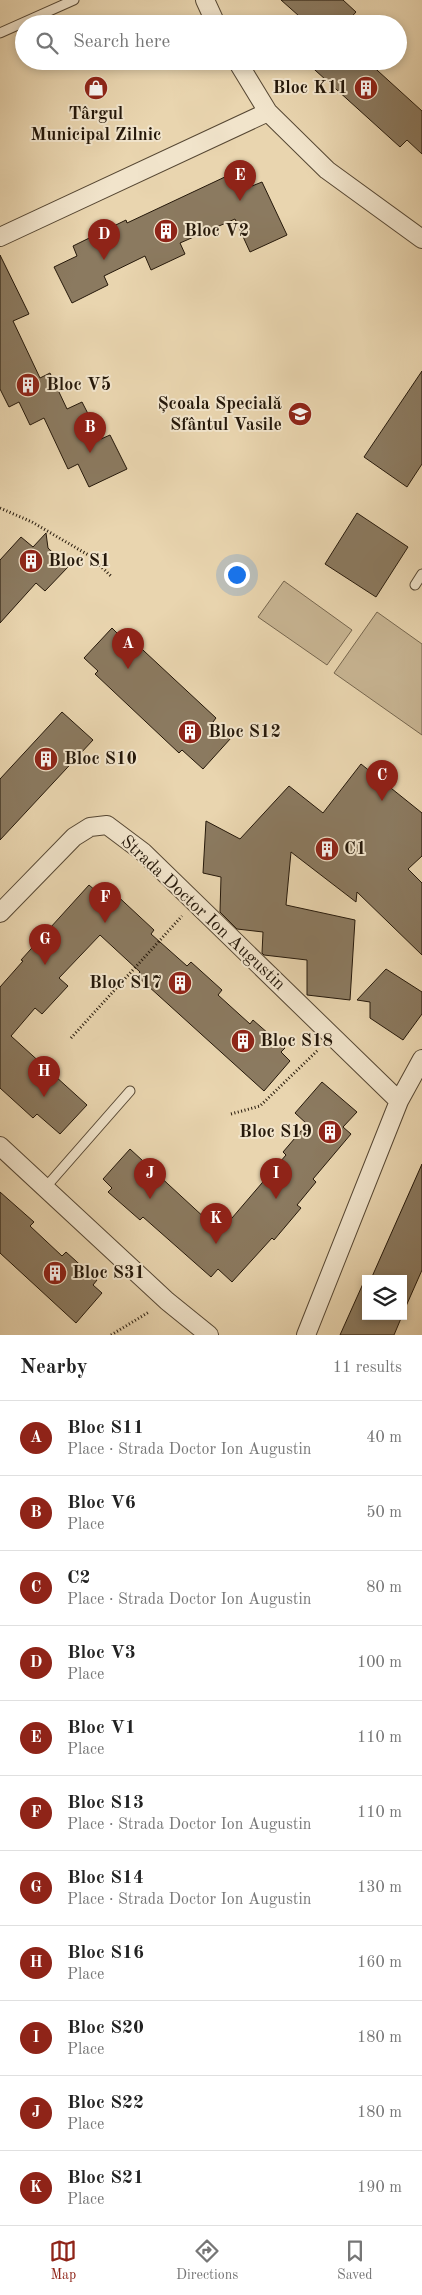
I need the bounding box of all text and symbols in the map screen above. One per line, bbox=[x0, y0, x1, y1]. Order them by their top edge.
search box bbox=[15, 15, 407, 70]
icon: search bbox=[33, 29, 61, 57]
text: Search here bbox=[73, 33, 170, 52]
shop icon: Târgul Municipal Zilnic bbox=[83, 75, 109, 101]
building icon: Bloc K11 bbox=[353, 75, 379, 101]
place label: Bloc K11 bbox=[272, 79, 348, 97]
place label: Târgul Municipal Zilnic bbox=[31, 105, 161, 144]
pin: E bbox=[224, 160, 256, 201]
building icon: Bloc V2 bbox=[153, 218, 179, 244]
pin: D bbox=[88, 219, 120, 260]
place label: Bloc V2 bbox=[184, 222, 249, 240]
building icon: Bloc V5 bbox=[15, 372, 41, 398]
place label: Bloc V5 bbox=[46, 376, 111, 394]
place label: Școala Specială Sfântul Vasile bbox=[157, 395, 282, 434]
school or university icon: Școala Specială Sfântul Vasile bbox=[287, 401, 313, 427]
pin: B bbox=[74, 412, 106, 453]
building icon: Bloc S1 bbox=[18, 548, 44, 574]
place label: Bloc S1 bbox=[48, 552, 110, 570]
your location bbox=[224, 562, 250, 588]
pin: A bbox=[112, 628, 144, 669]
building icon: Bloc S12 bbox=[177, 719, 203, 745]
place label: Bloc S12 bbox=[208, 723, 281, 741]
building icon: Bloc S10 bbox=[33, 746, 59, 772]
place label: Bloc S10 bbox=[64, 750, 137, 768]
pin: C bbox=[366, 760, 398, 801]
street label: Strada Doctor Ion Augustin bbox=[117, 832, 289, 994]
building icon: C1 bbox=[314, 836, 340, 862]
place label: C1 bbox=[344, 840, 366, 858]
pin: F bbox=[89, 882, 121, 923]
pin: G bbox=[29, 924, 61, 965]
building icon: Bloc S17 bbox=[167, 970, 193, 996]
place label: Bloc S17 bbox=[89, 974, 162, 992]
building icon: Bloc S18 bbox=[230, 1028, 256, 1054]
place label: Bloc S18 bbox=[260, 1032, 333, 1050]
pin: H bbox=[28, 1056, 60, 1097]
building icon: Bloc S19 bbox=[317, 1119, 343, 1145]
place label: Bloc S19 bbox=[239, 1123, 312, 1141]
pin: J bbox=[134, 1158, 166, 1199]
pin: I bbox=[260, 1158, 292, 1199]
pin: K bbox=[200, 1203, 232, 1244]
building icon: Bloc S31 bbox=[42, 1260, 68, 1286]
place label: Bloc S31 bbox=[72, 1264, 145, 1282]
map controls bbox=[362, 1275, 407, 1320]
button: layers bbox=[362, 1275, 407, 1320]
text: Nearby bbox=[20, 1357, 88, 1378]
text: 11 results bbox=[333, 1360, 402, 1376]
text: Bloc S11 bbox=[67, 1419, 144, 1438]
text: A bbox=[30, 1430, 42, 1446]
text: 40 m bbox=[366, 1430, 402, 1446]
text: Place · Strada Doctor Ion Augustin bbox=[67, 1442, 311, 1458]
text: Bloc V6 bbox=[67, 1494, 136, 1513]
text: B bbox=[30, 1505, 42, 1521]
text: 50 m bbox=[366, 1505, 402, 1521]
text: Place bbox=[67, 1517, 104, 1533]
text: C2 bbox=[67, 1569, 91, 1588]
text: C bbox=[31, 1580, 41, 1596]
text: 80 m bbox=[366, 1580, 402, 1596]
text: Place · Strada Doctor Ion Augustin bbox=[67, 1592, 311, 1608]
text: Bloc V3 bbox=[67, 1644, 136, 1663]
text: D bbox=[30, 1655, 42, 1671]
text: 100 m bbox=[357, 1655, 402, 1671]
text: Place bbox=[67, 1667, 104, 1683]
text: Bloc V1 bbox=[67, 1719, 136, 1738]
text: E bbox=[30, 1730, 42, 1746]
text: 110 m bbox=[357, 1730, 402, 1746]
text: Place bbox=[67, 1742, 104, 1758]
text: Bloc S13 bbox=[67, 1794, 144, 1813]
text: F bbox=[31, 1805, 41, 1821]
text: 110 m bbox=[357, 1805, 402, 1821]
text: Place · Strada Doctor Ion Augustin bbox=[67, 1817, 311, 1833]
text: Bloc S14 bbox=[67, 1869, 144, 1888]
text: G bbox=[30, 1880, 42, 1896]
text: 130 m bbox=[357, 1880, 402, 1896]
text: Place · Strada Doctor Ion Augustin bbox=[67, 1892, 311, 1908]
text: Bloc S16 bbox=[67, 1944, 144, 1963]
text: H bbox=[29, 1955, 43, 1971]
text: 160 m bbox=[357, 1955, 402, 1971]
text: Place bbox=[67, 1967, 104, 1983]
text: Bloc S20 bbox=[67, 2019, 144, 2038]
text: I bbox=[32, 2030, 40, 2046]
text: 180 m bbox=[357, 2030, 402, 2046]
text: Place bbox=[67, 2042, 104, 2058]
text: Bloc S22 bbox=[67, 2094, 144, 2113]
text: J bbox=[32, 2105, 40, 2121]
text: 180 m bbox=[357, 2105, 402, 2121]
text: Place bbox=[67, 2117, 104, 2133]
text: Bloc S21 bbox=[67, 2169, 144, 2188]
text: K bbox=[30, 2180, 42, 2196]
text: 190 m bbox=[357, 2180, 402, 2196]
text: Place bbox=[67, 2192, 104, 2208]
tab: Map bbox=[49, 2237, 77, 2284]
tab: Directions bbox=[176, 2237, 238, 2284]
tab: Saved bbox=[337, 2237, 373, 2284]

